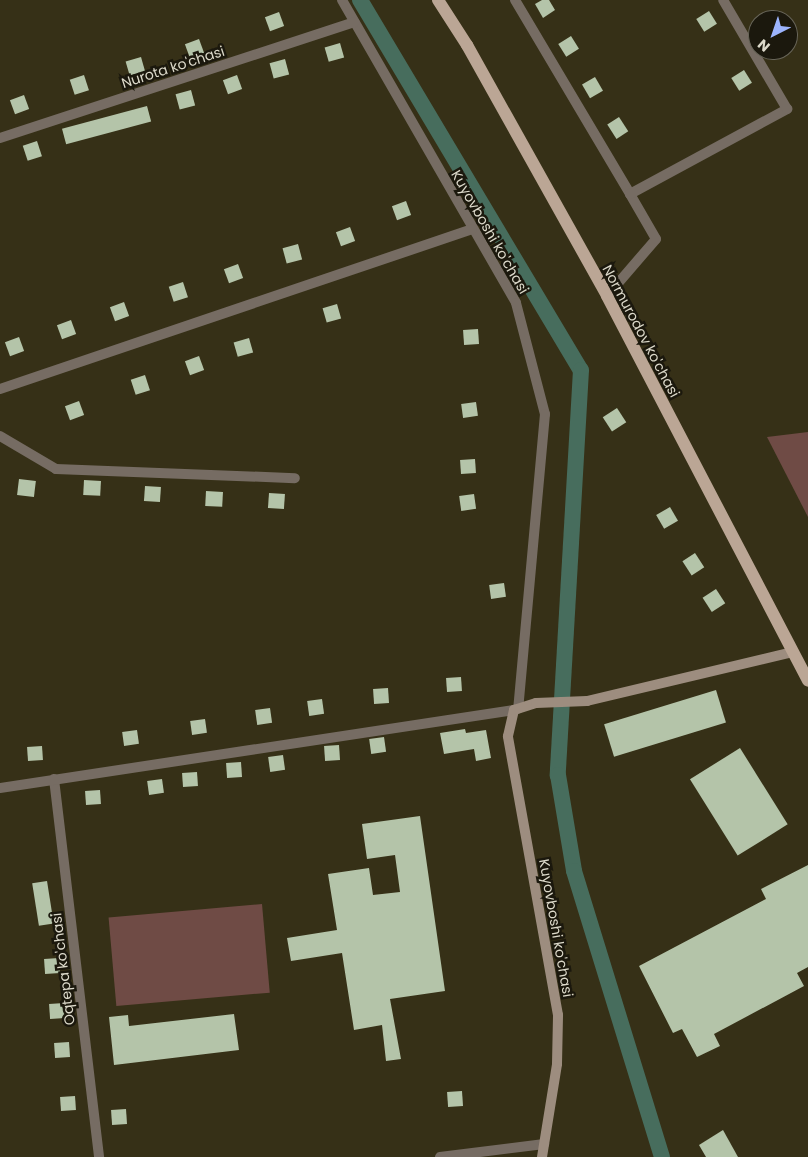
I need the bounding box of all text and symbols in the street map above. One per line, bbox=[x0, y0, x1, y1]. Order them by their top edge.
north arrow bbox=[748, 10, 798, 60]
text: N bbox=[753, 35, 774, 57]
street label: Nurota ko'chasi bbox=[119, 42, 227, 92]
street label: Kuyovboshi ko'chasi bbox=[448, 167, 532, 297]
street label: Normurodov ko'chasi bbox=[599, 262, 683, 400]
street label: Kuyovboshi ko'chasi bbox=[536, 858, 576, 998]
street label: Oqtepa ko'chasi bbox=[48, 912, 78, 1026]

